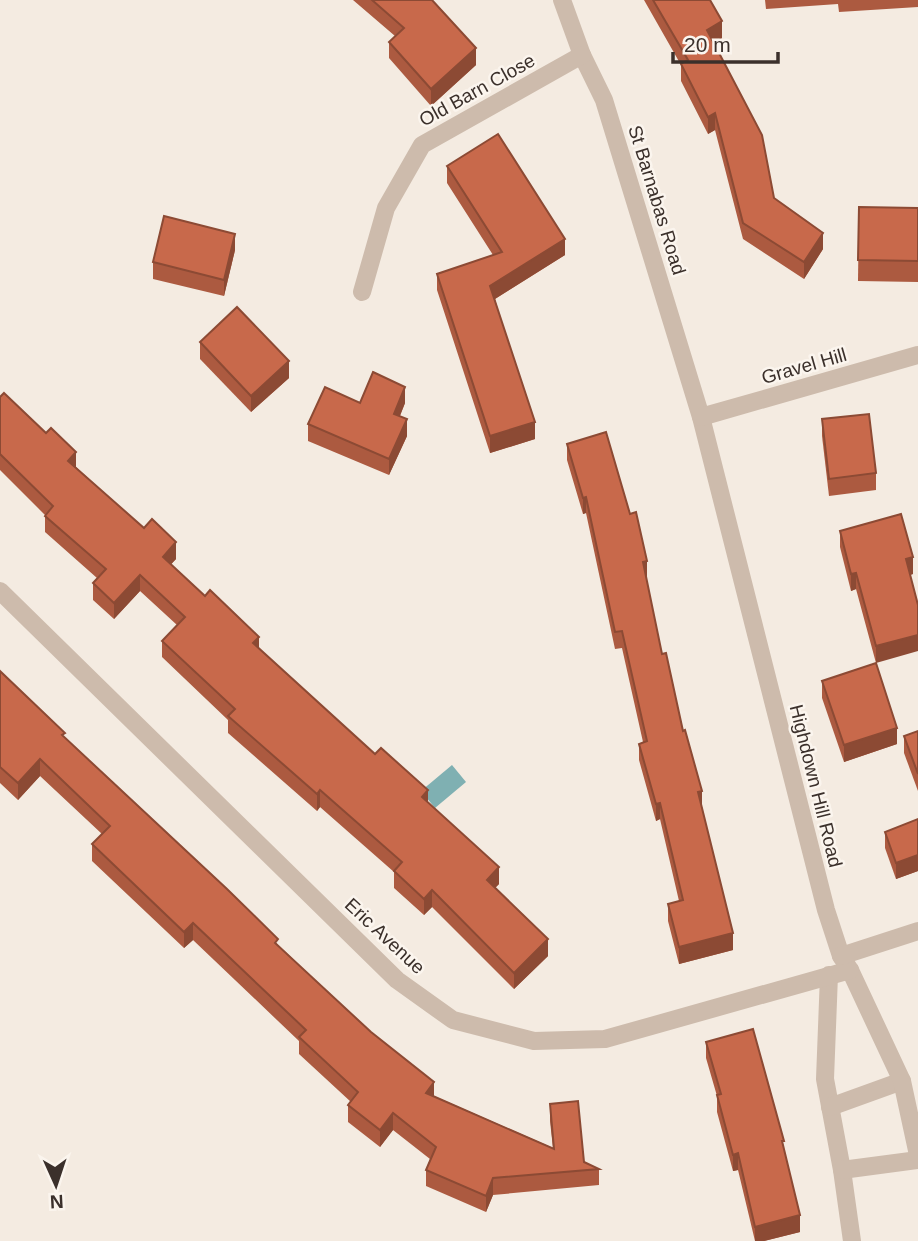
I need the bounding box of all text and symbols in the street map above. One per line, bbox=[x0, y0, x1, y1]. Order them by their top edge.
scale bar bbox=[673, 21, 778, 65]
text: 20 m bbox=[684, 33, 731, 56]
street label: Old Barn Close bbox=[416, 50, 538, 130]
street label: St Barnabas Road bbox=[624, 123, 690, 277]
street label: Gravel Hill bbox=[759, 344, 849, 388]
street label: Highdown Hill Road bbox=[786, 703, 846, 869]
street label: Eric Avenue bbox=[341, 894, 429, 978]
north arrow bbox=[21, 1150, 91, 1220]
text: N bbox=[49, 1191, 64, 1212]

